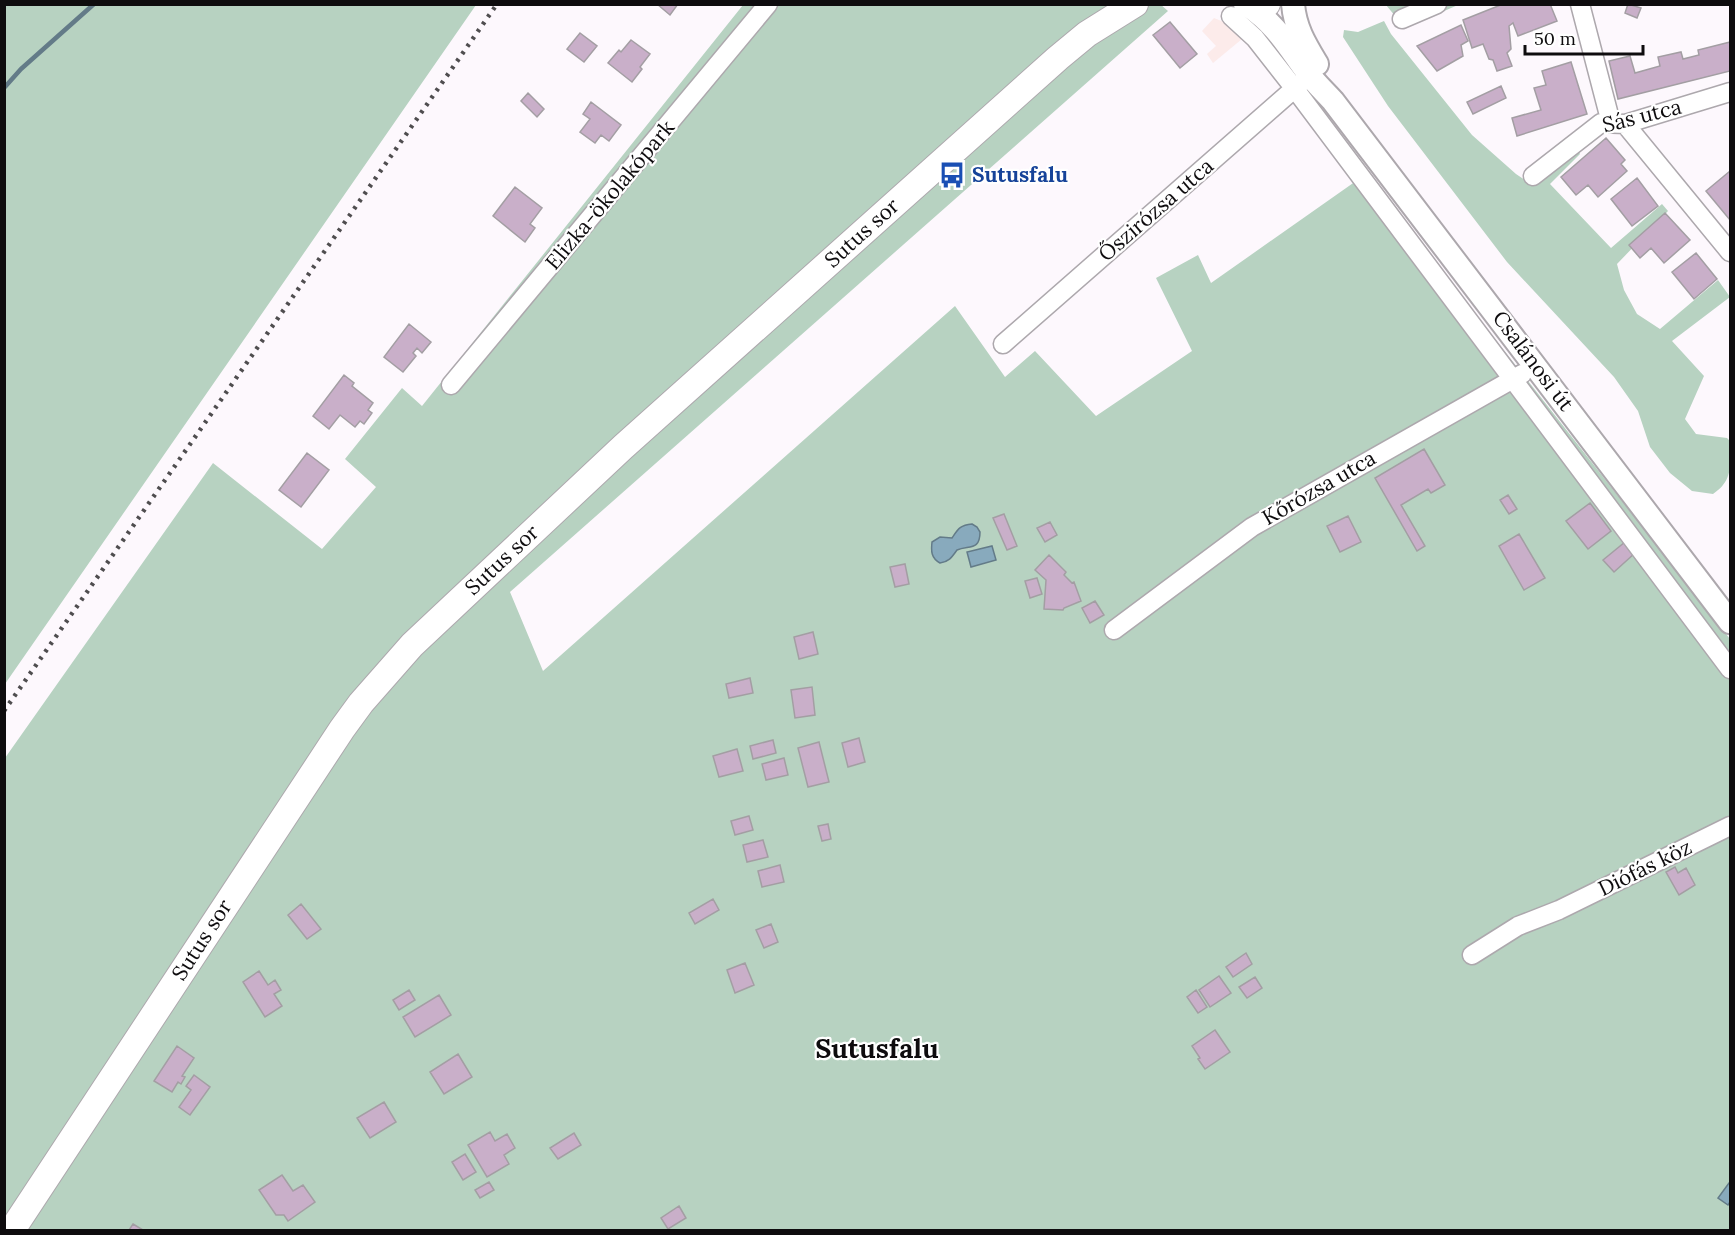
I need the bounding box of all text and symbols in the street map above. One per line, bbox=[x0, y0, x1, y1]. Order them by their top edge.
scale bar bbox=[1525, 18, 1644, 56]
text: 50 m bbox=[1534, 27, 1576, 50]
street label: Sás utca bbox=[1599, 93, 1684, 138]
street label: Elizka-ökolakópark bbox=[539, 114, 681, 275]
street label: Őszirózsa utca bbox=[1093, 152, 1219, 267]
bus stop icon: Sutusfalu bbox=[937, 160, 967, 190]
place label: Sutusfalu bbox=[972, 161, 1068, 188]
street label: Sutus sor bbox=[819, 192, 905, 273]
street label: Csalánosi út bbox=[1487, 305, 1580, 417]
street label: Kőrózsa utca bbox=[1257, 444, 1381, 531]
street label: Sutus sor bbox=[459, 519, 544, 601]
street label: Diófás köz bbox=[1593, 833, 1696, 902]
street label: Sutus sor bbox=[165, 894, 238, 985]
district label: Sutusfalu bbox=[815, 1031, 939, 1065]

